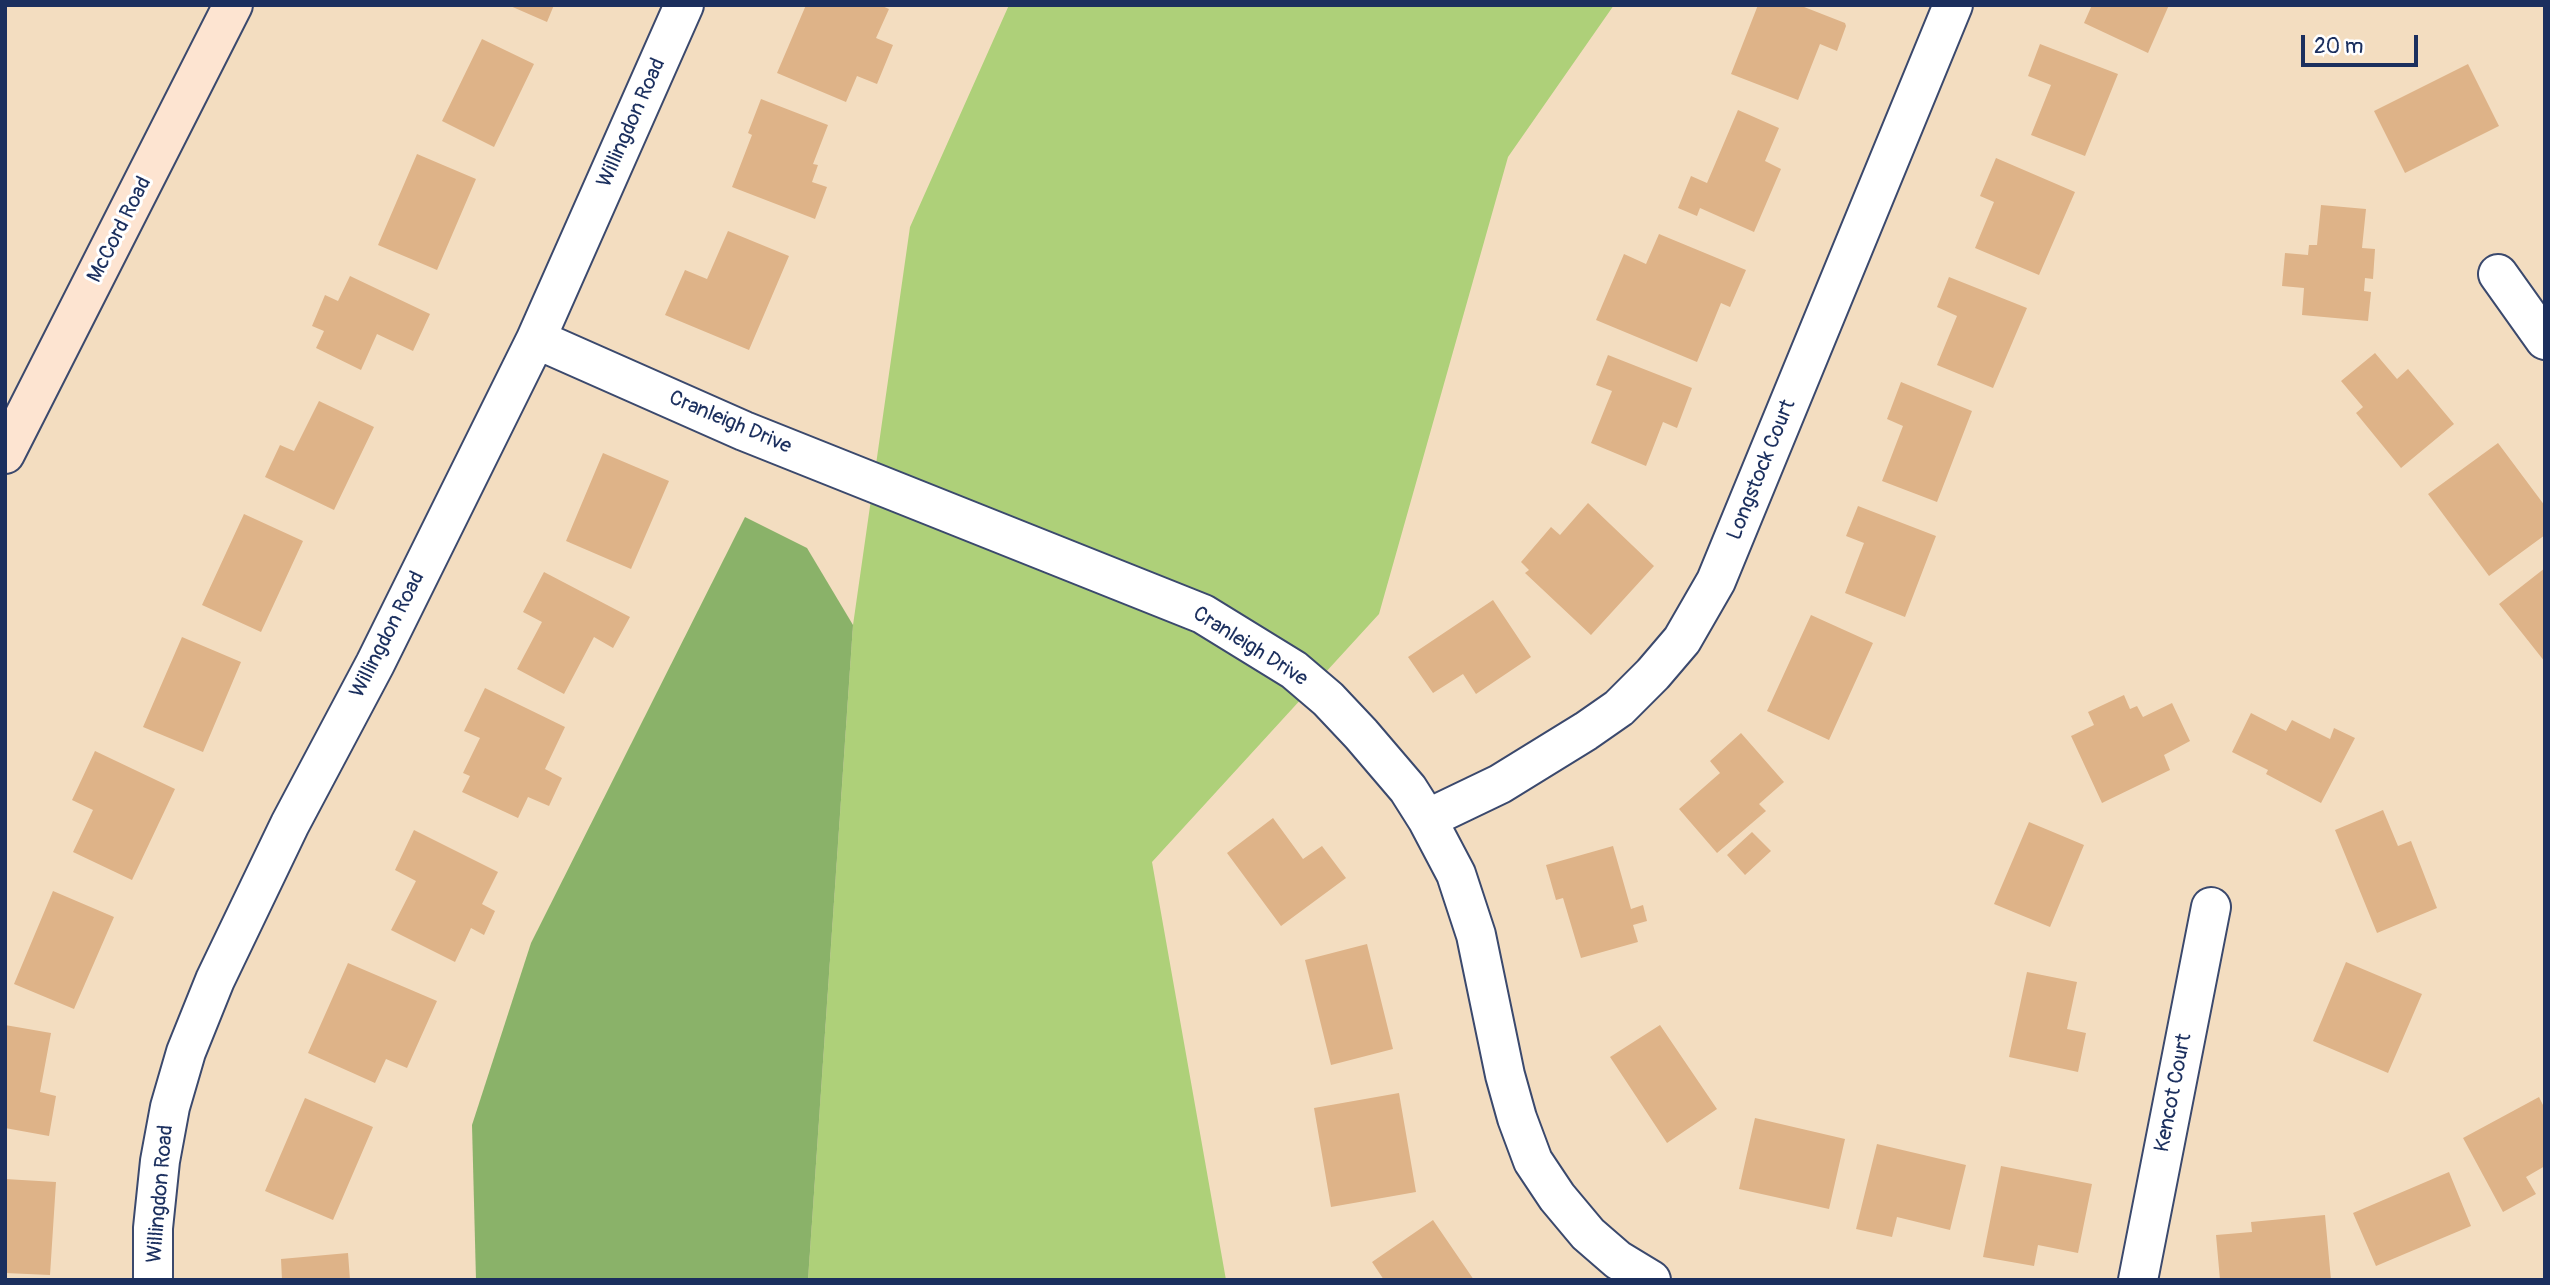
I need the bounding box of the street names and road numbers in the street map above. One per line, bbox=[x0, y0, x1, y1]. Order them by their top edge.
street label: Willingdon Road bbox=[592, 55, 672, 191]
street label: McCord Road bbox=[83, 173, 157, 287]
street label: Cranleigh Drive bbox=[665, 386, 795, 460]
street label: Longstock Court bbox=[1722, 396, 1802, 544]
street label: Willingdon Road bbox=[345, 568, 431, 702]
street label: Cranleigh Drive bbox=[1188, 602, 1312, 692]
street label: Kencot Court bbox=[2150, 1032, 2198, 1154]
street label: Willingdon Road bbox=[142, 1124, 180, 1264]

